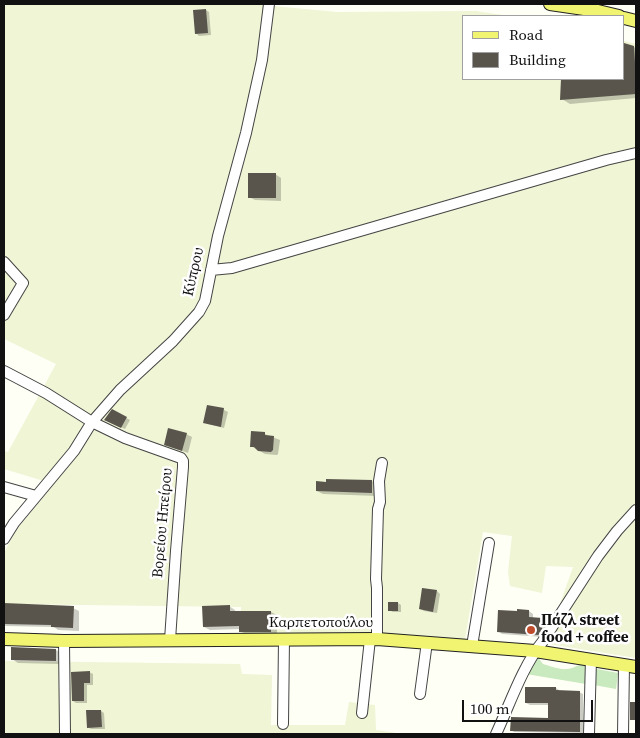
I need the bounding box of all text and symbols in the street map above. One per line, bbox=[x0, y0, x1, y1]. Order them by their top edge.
legend bbox=[462, 15, 625, 80]
text: Road bbox=[509, 24, 543, 45]
text: Building bbox=[509, 49, 566, 70]
street label: Κύπρου bbox=[180, 246, 208, 298]
street label: Βορείου Ηπείρου bbox=[149, 467, 177, 579]
place label: Πάζλ street food + coffee bbox=[541, 612, 629, 647]
street label: Καρπετοπούλου bbox=[269, 614, 373, 632]
marker: Πάζλ street food + coffee bbox=[525, 624, 537, 636]
scale bar bbox=[465, 690, 596, 722]
text: 100 m bbox=[470, 698, 510, 719]

